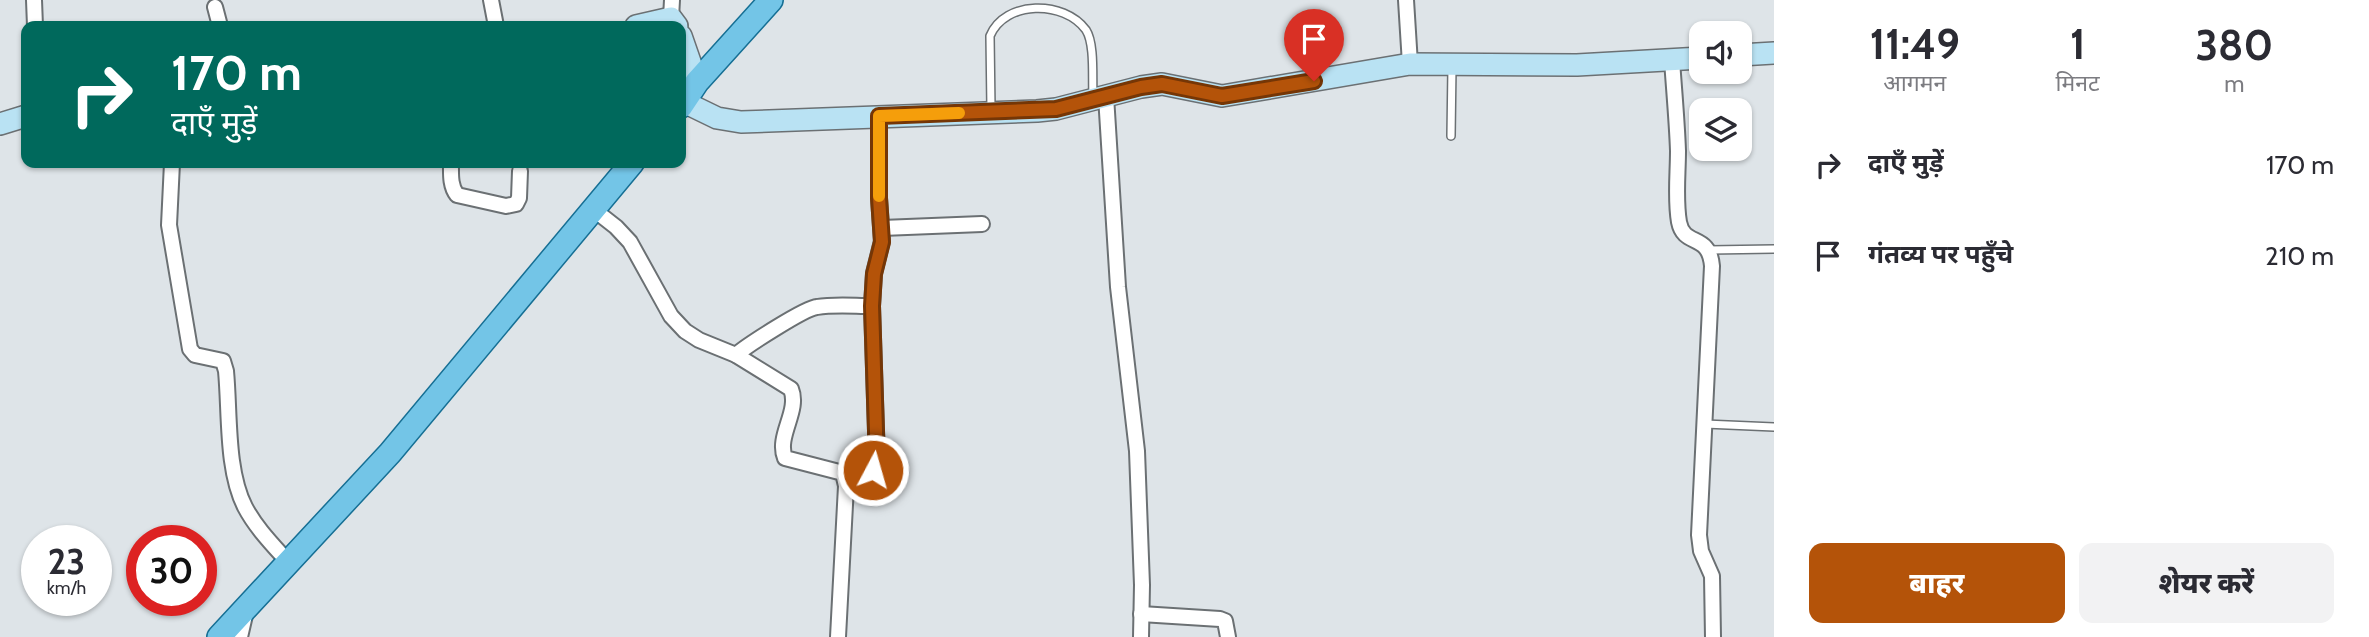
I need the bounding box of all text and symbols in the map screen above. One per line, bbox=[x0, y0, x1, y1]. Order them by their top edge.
pin bbox=[1284, 9, 1344, 81]
text: 11:49 bbox=[1870, 18, 1960, 70]
text: 1 bbox=[2070, 18, 2085, 70]
text: 380 bbox=[2195, 19, 2273, 71]
icon: arrive bbox=[1295, 20, 1333, 58]
map controls bbox=[1689, 21, 1752, 161]
button: sound bbox=[1689, 21, 1752, 84]
text: 170 m bbox=[171, 43, 302, 102]
icon: right bbox=[56, 49, 147, 140]
text: आगमन bbox=[1883, 69, 1946, 97]
text: मिनट bbox=[2056, 69, 2100, 97]
text: m bbox=[2224, 70, 2244, 98]
button: layers bbox=[1689, 98, 1752, 161]
text: दाएँ मुड़ें bbox=[171, 103, 257, 142]
icon: right bbox=[1809, 146, 1847, 184]
text: दाएँ मुड़ें bbox=[1868, 147, 1944, 179]
text: 170 m bbox=[2266, 149, 2334, 181]
icon: arrive bbox=[1809, 237, 1847, 275]
text: गंतव्य पर पहुँचे bbox=[1868, 238, 2013, 270]
text: 210 m bbox=[2265, 240, 2334, 272]
position arrow bbox=[836, 433, 910, 507]
speed limit sign: 30 bbox=[126, 525, 217, 616]
text: 23 bbox=[48, 540, 85, 583]
button: बाहर bbox=[1809, 543, 2065, 623]
button: शेयर करें bbox=[2079, 543, 2334, 623]
text: km/h bbox=[47, 577, 86, 599]

